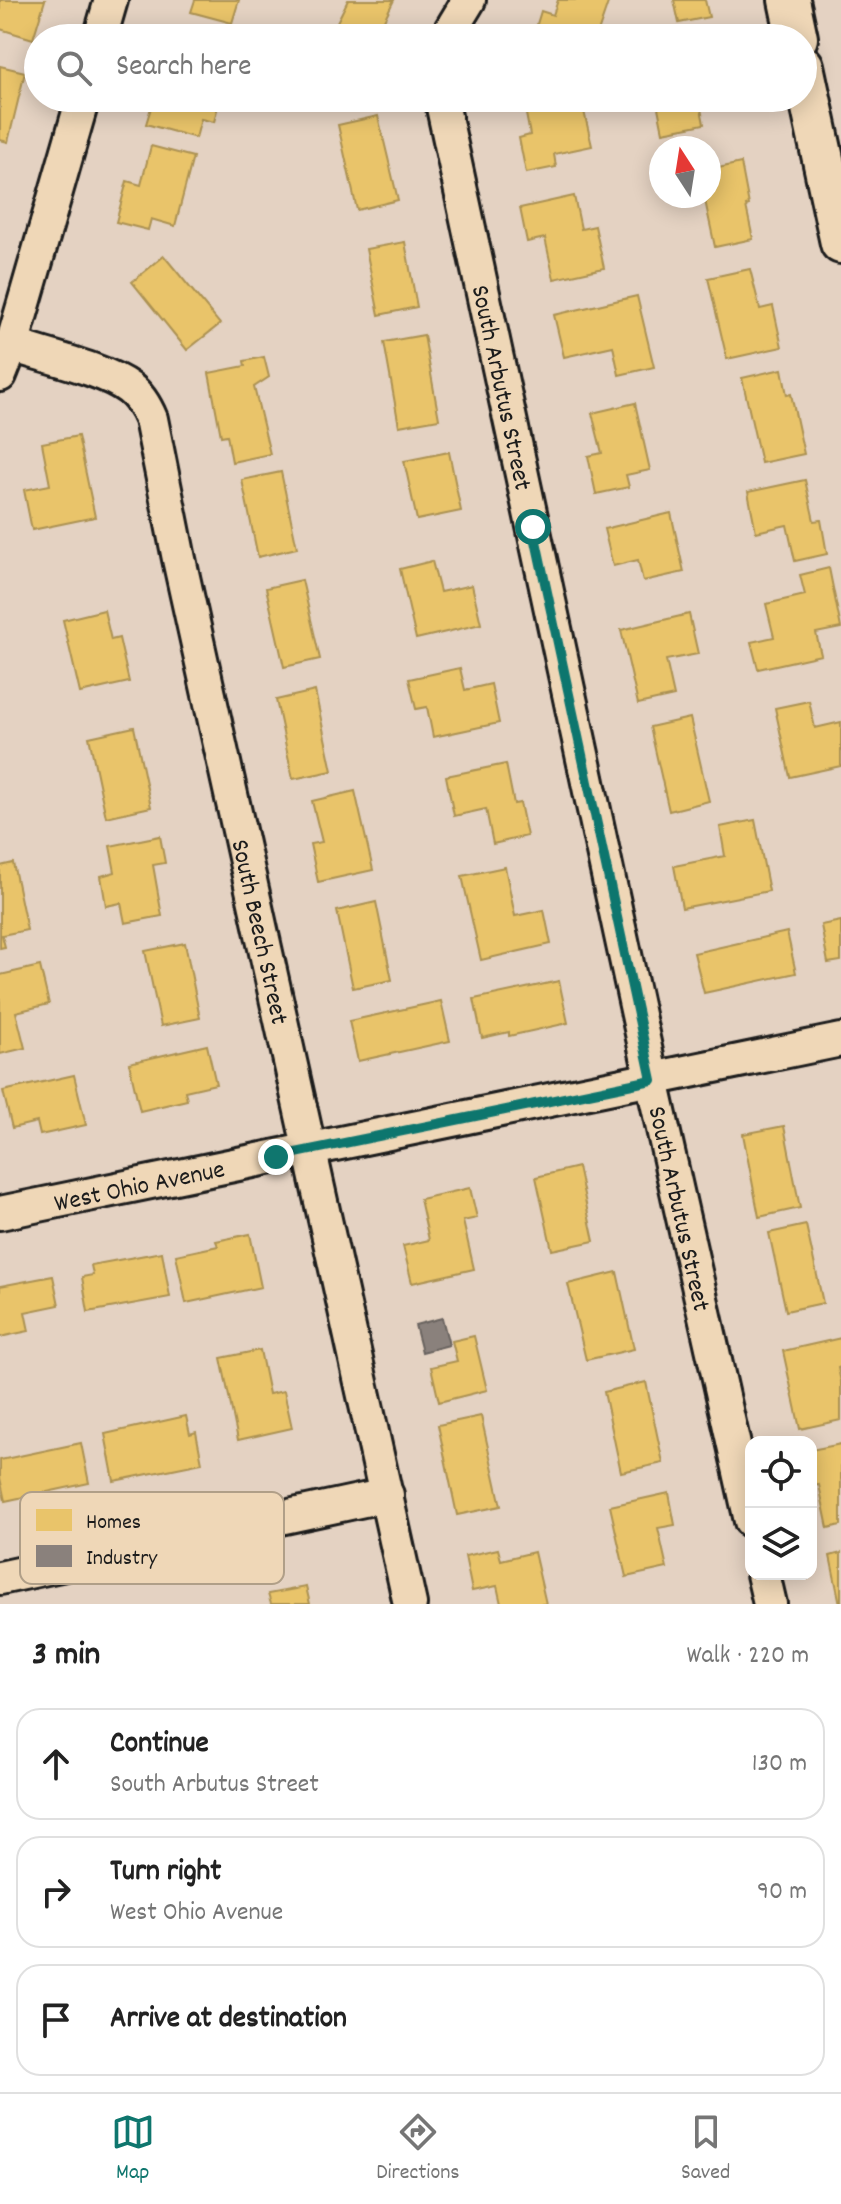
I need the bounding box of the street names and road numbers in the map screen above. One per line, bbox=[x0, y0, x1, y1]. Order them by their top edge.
street label: South Arbutus Street bbox=[460, 282, 540, 495]
street label: South Beech Street bbox=[220, 836, 296, 1029]
street label: South Arbutus Street bbox=[636, 1103, 718, 1316]
street label: West Ohio Avenue bbox=[51, 1152, 228, 1223]

